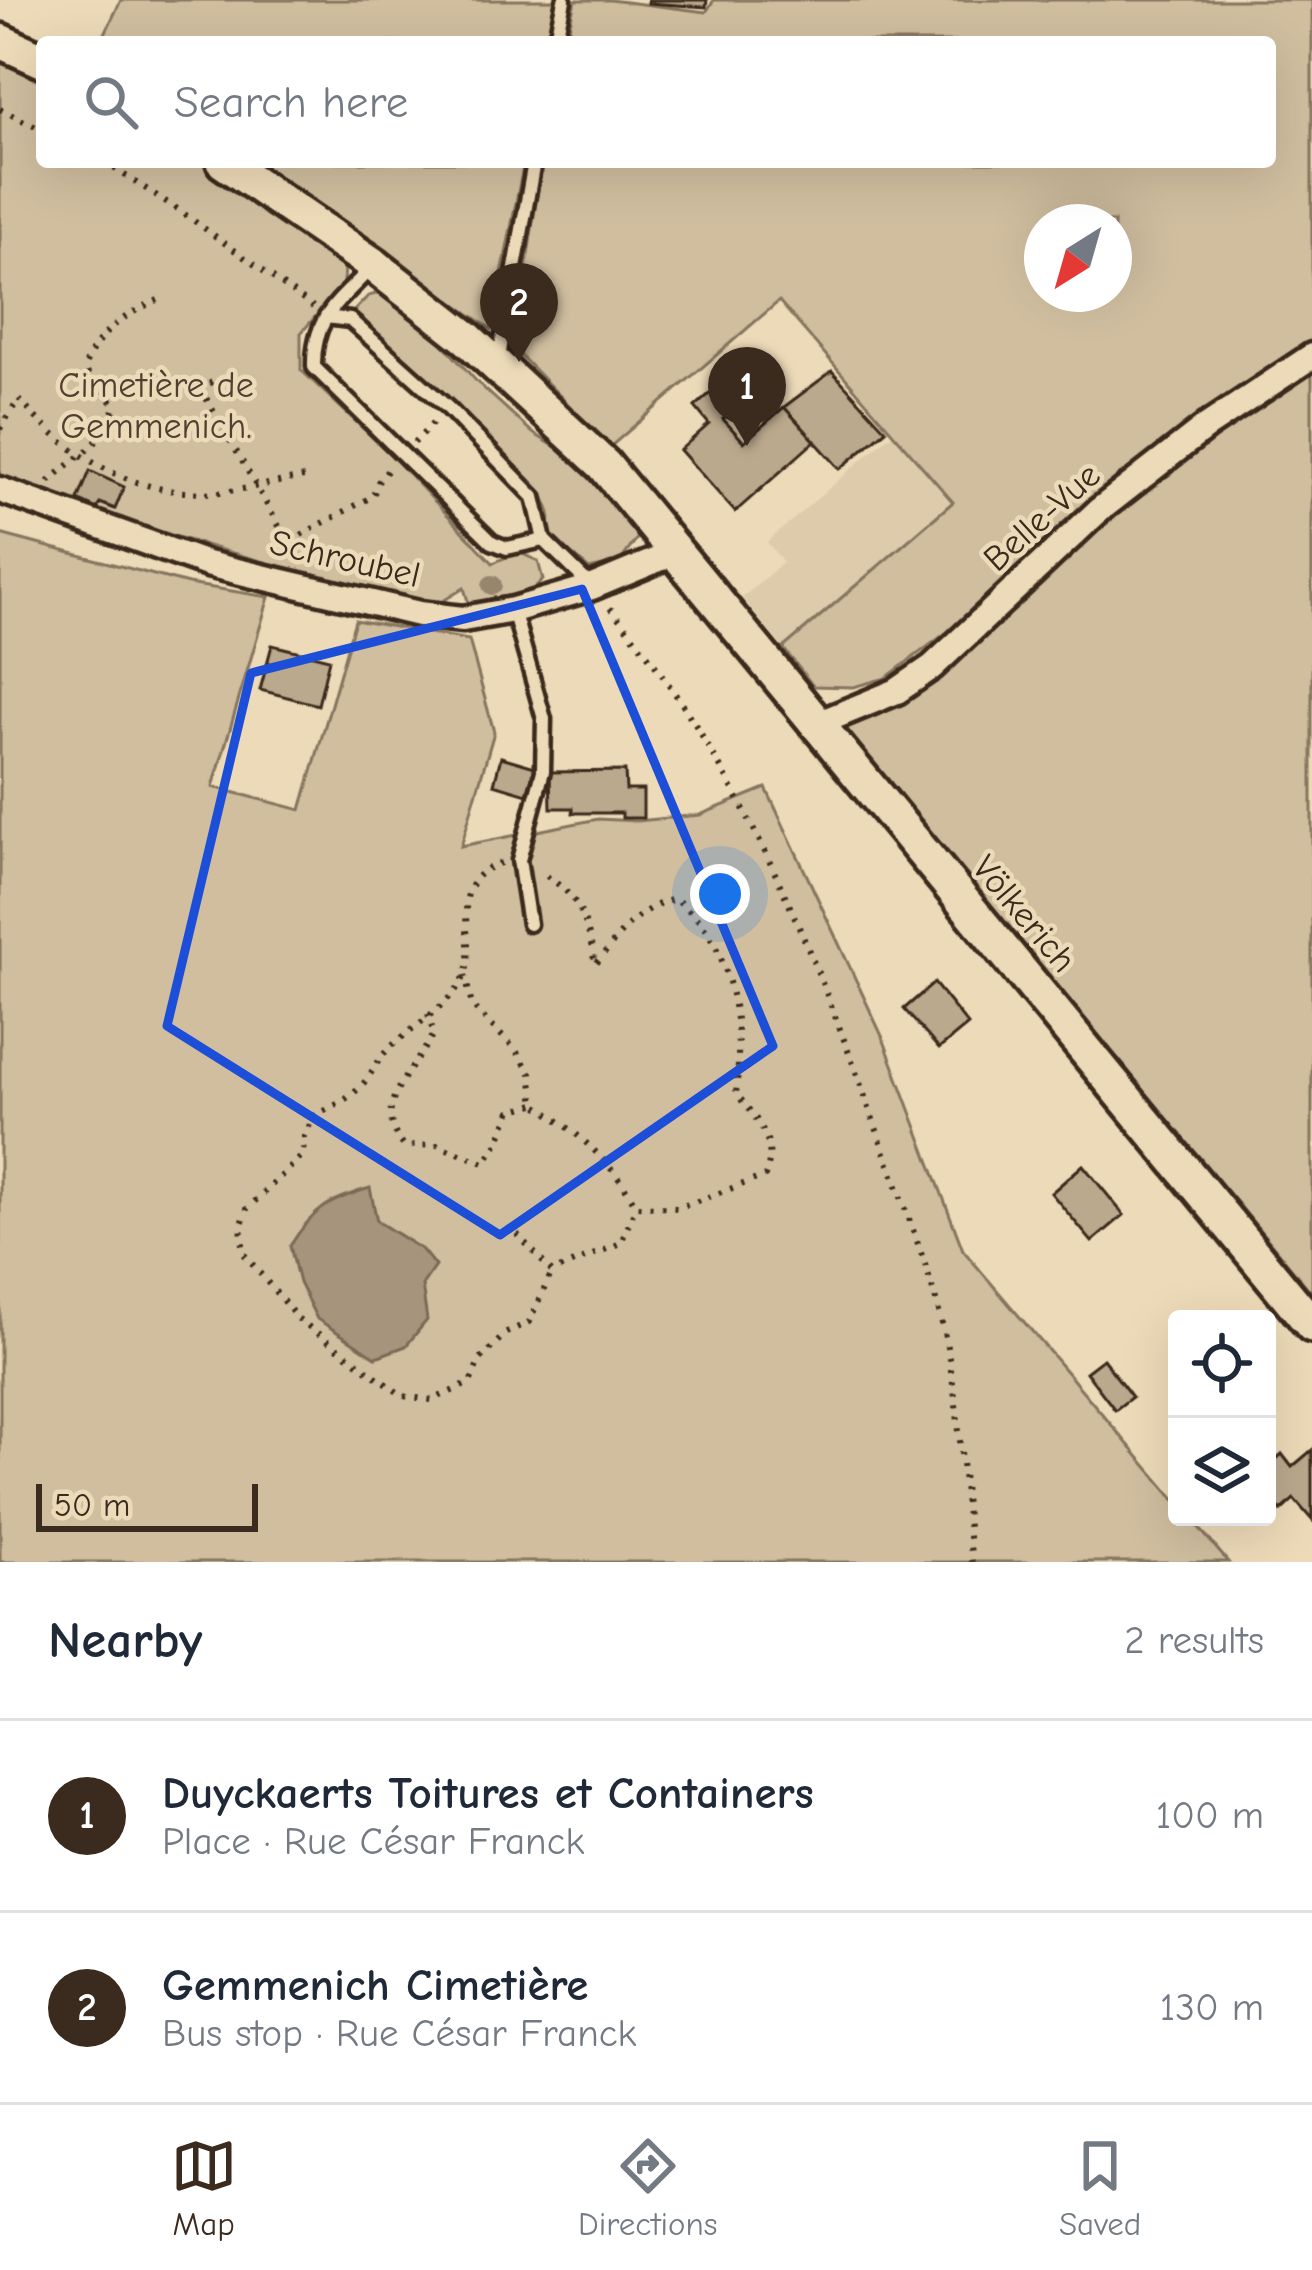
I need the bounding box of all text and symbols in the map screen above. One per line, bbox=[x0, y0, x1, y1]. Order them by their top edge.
search box bbox=[36, 36, 1276, 168]
icon: search bbox=[78, 69, 144, 135]
text: Search here bbox=[174, 76, 408, 128]
north arrow bbox=[1024, 204, 1132, 312]
pin: 2 bbox=[480, 263, 558, 362]
pin: 1 bbox=[708, 347, 786, 446]
park label: Cimetière de Gemmenich. bbox=[58, 365, 254, 447]
street label: Belle-Vue bbox=[976, 454, 1108, 580]
street label: Schroubel bbox=[266, 522, 424, 596]
street label: Völkerich bbox=[964, 847, 1084, 981]
your location bbox=[690, 864, 750, 924]
map controls bbox=[1168, 1310, 1276, 1526]
button: locate bbox=[1168, 1310, 1276, 1418]
button: layers bbox=[1168, 1418, 1276, 1526]
scale bar bbox=[36, 1478, 258, 1531]
text: 50 m bbox=[54, 1486, 130, 1524]
text: Nearby bbox=[48, 1611, 202, 1670]
text: 2 results bbox=[1124, 1618, 1264, 1663]
text: Duyckaerts Toitures et Containers bbox=[162, 1767, 814, 1819]
text: 1 bbox=[79, 1793, 95, 1838]
text: 100 m bbox=[1156, 1793, 1264, 1838]
text: Place · Rue César Franck bbox=[162, 1819, 584, 1864]
text: Gemmenich Cimetière bbox=[162, 1959, 588, 2011]
text: 2 bbox=[77, 1985, 97, 2030]
text: 130 m bbox=[1160, 1985, 1264, 2030]
text: Bus stop · Rue César Franck bbox=[162, 2011, 636, 2056]
tab: Map bbox=[171, 2133, 237, 2243]
tab: Directions bbox=[578, 2133, 718, 2243]
tab: Saved bbox=[1059, 2133, 1141, 2243]

